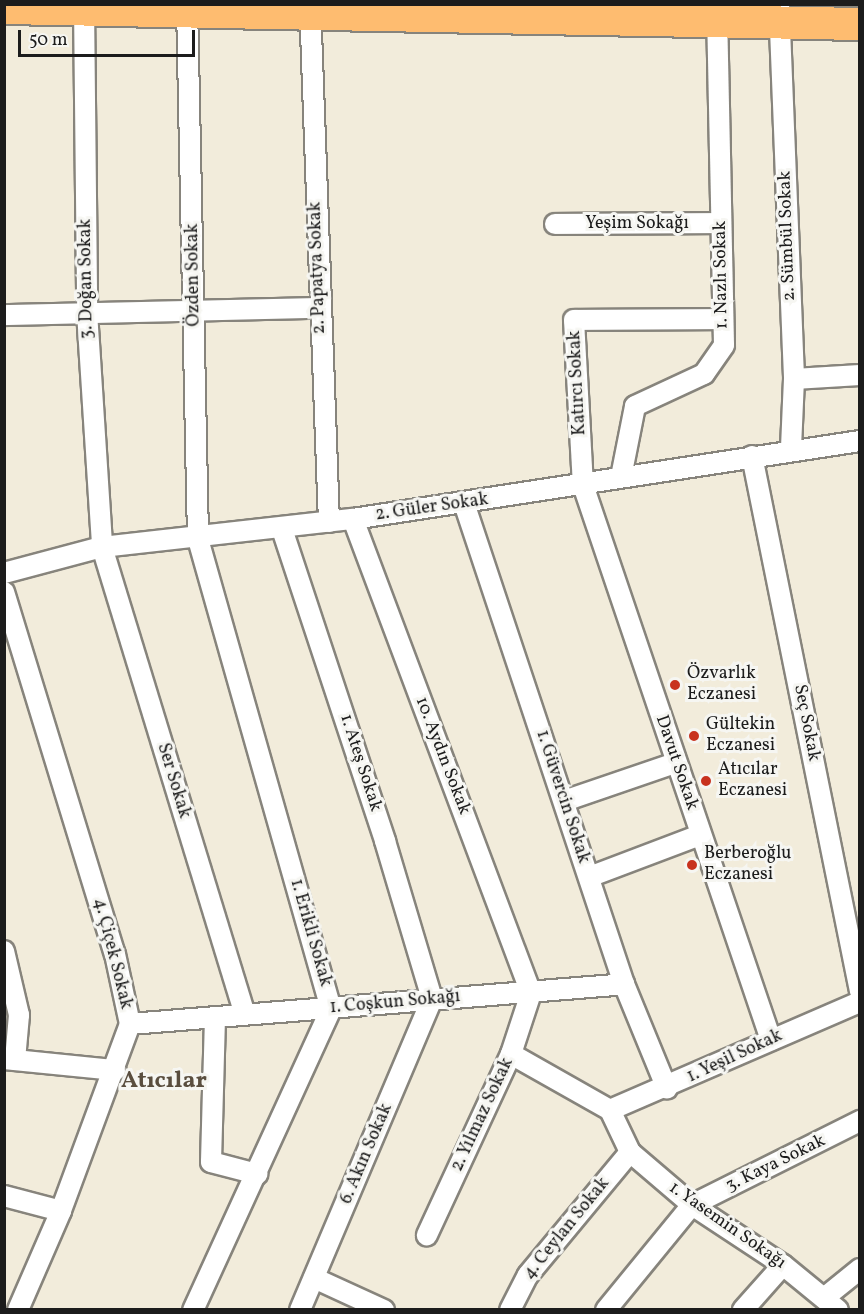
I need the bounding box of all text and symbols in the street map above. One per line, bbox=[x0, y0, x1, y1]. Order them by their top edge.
scale bar bbox=[21, 18, 198, 56]
text: 50 m bbox=[29, 28, 68, 53]
street label: 2. Sümbül Sokak bbox=[775, 170, 801, 302]
street label: 2. Papatya Sokak bbox=[305, 201, 331, 335]
street label: Yeşim Sokağı bbox=[585, 213, 689, 235]
street label: 3. Doğan Sokak bbox=[75, 219, 99, 339]
street label: 1. Nazlı Sokak bbox=[710, 221, 734, 329]
street label: Özden Sokak bbox=[182, 223, 206, 327]
street label: Katırcı Sokak bbox=[564, 330, 592, 436]
street label: 2. Güler Sokak bbox=[374, 489, 490, 527]
place label: Özvarlık Eczanesi bbox=[687, 664, 756, 706]
marker: Özvarlık Eczanesi bbox=[668, 678, 682, 692]
street label: Seç Sokak bbox=[788, 683, 824, 763]
street label: 10. Aydın Sokak bbox=[410, 694, 474, 818]
street label: 1. Ateş Sokak bbox=[334, 712, 386, 814]
street label: Davut Sokak bbox=[650, 713, 702, 813]
place label: Gültekin Eczanesi bbox=[706, 715, 775, 758]
street label: 1. Güvercin Sokak bbox=[530, 728, 594, 866]
marker: Gültekin Eczanesi bbox=[687, 729, 701, 743]
street label: Ser Sokak bbox=[151, 741, 195, 821]
place label: Atıcılar Eczanesi bbox=[718, 760, 787, 802]
marker: Atıcılar Eczanesi bbox=[699, 774, 713, 788]
place label: Berberoğlu Eczanesi bbox=[704, 844, 792, 886]
marker: Berberoğlu Eczanesi bbox=[685, 858, 699, 872]
street label: 1. Erikli Sokak bbox=[284, 877, 336, 989]
street label: 4. Çiçek Sokak bbox=[88, 896, 136, 1012]
street label: 1. Coşkun Sokağı bbox=[329, 987, 461, 1019]
street label: 1. Yeşil Sokak bbox=[684, 1025, 786, 1089]
street label: 2. Yılmaz Sokak bbox=[447, 1054, 519, 1176]
district label: Atıcılar bbox=[121, 1068, 207, 1096]
street label: 6. Akın Sokak bbox=[336, 1100, 398, 1208]
street label: 3. Kaya Sokak bbox=[723, 1131, 829, 1197]
street label: 4. Ceylan Sokak bbox=[519, 1174, 615, 1284]
street label: 1. Yasemin Sokağı bbox=[664, 1177, 790, 1275]

